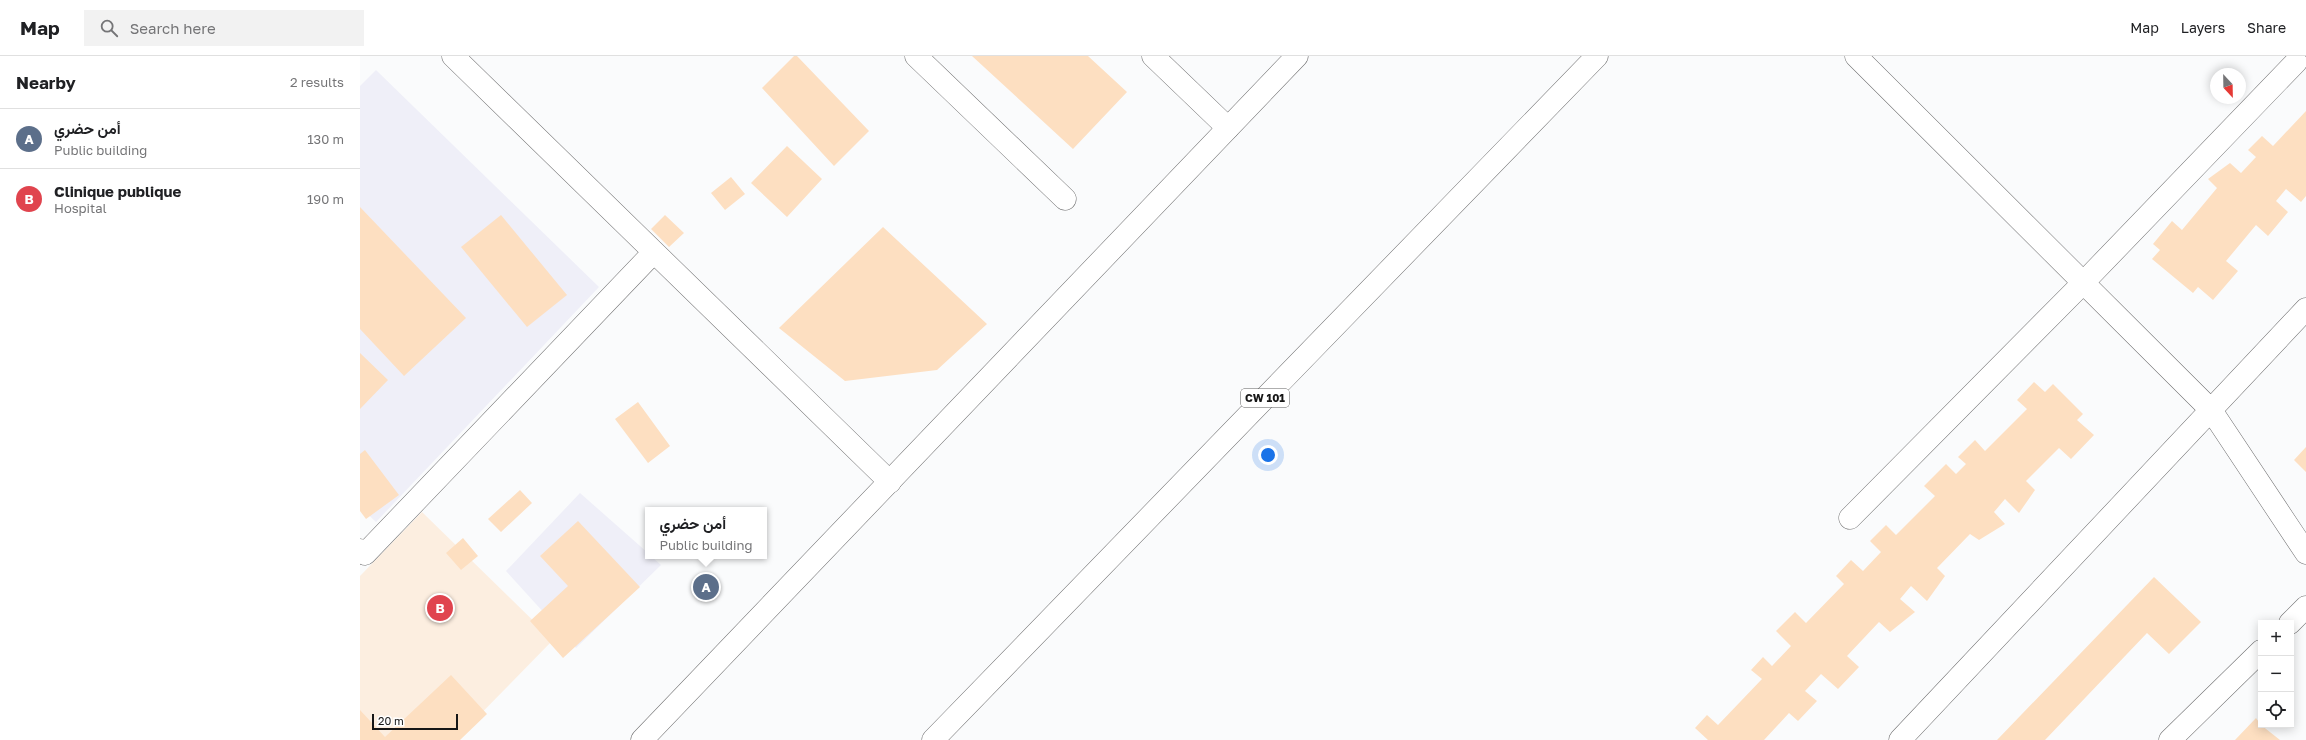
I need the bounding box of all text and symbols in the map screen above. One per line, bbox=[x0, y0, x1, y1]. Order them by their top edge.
search box bbox=[84, 10, 364, 46]
text: Map bbox=[20, 16, 60, 39]
icon: search bbox=[98, 17, 120, 39]
text: Search here bbox=[130, 19, 216, 37]
text: Map bbox=[2130, 19, 2159, 36]
text: Layers bbox=[2181, 19, 2225, 36]
text: Share bbox=[2247, 19, 2286, 36]
north arrow bbox=[2210, 68, 2246, 104]
text: Nearby bbox=[16, 72, 76, 93]
text: 2 results bbox=[290, 74, 344, 90]
text: أمن حضري bbox=[54, 119, 121, 137]
text: A bbox=[24, 131, 34, 147]
text: 130 m bbox=[307, 131, 344, 147]
text: Public building bbox=[54, 142, 147, 158]
text: Clinique publique bbox=[54, 182, 181, 200]
text: B bbox=[24, 191, 34, 207]
text: 190 m bbox=[307, 191, 344, 207]
text: Hospital bbox=[54, 200, 107, 216]
road number: CW 101 bbox=[1241, 389, 1289, 407]
your location bbox=[1258, 445, 1278, 465]
popup bbox=[645, 507, 767, 559]
text: أمن حضري bbox=[659, 514, 726, 532]
text: Public building bbox=[659, 537, 753, 553]
pin: A bbox=[693, 572, 719, 602]
pin: B bbox=[427, 593, 453, 623]
map controls bbox=[2258, 620, 2294, 728]
button: + bbox=[2258, 620, 2294, 656]
button: − bbox=[2258, 656, 2294, 692]
button: locate bbox=[2258, 692, 2294, 728]
scale bar bbox=[372, 712, 458, 731]
text: 20 m bbox=[378, 714, 404, 727]

